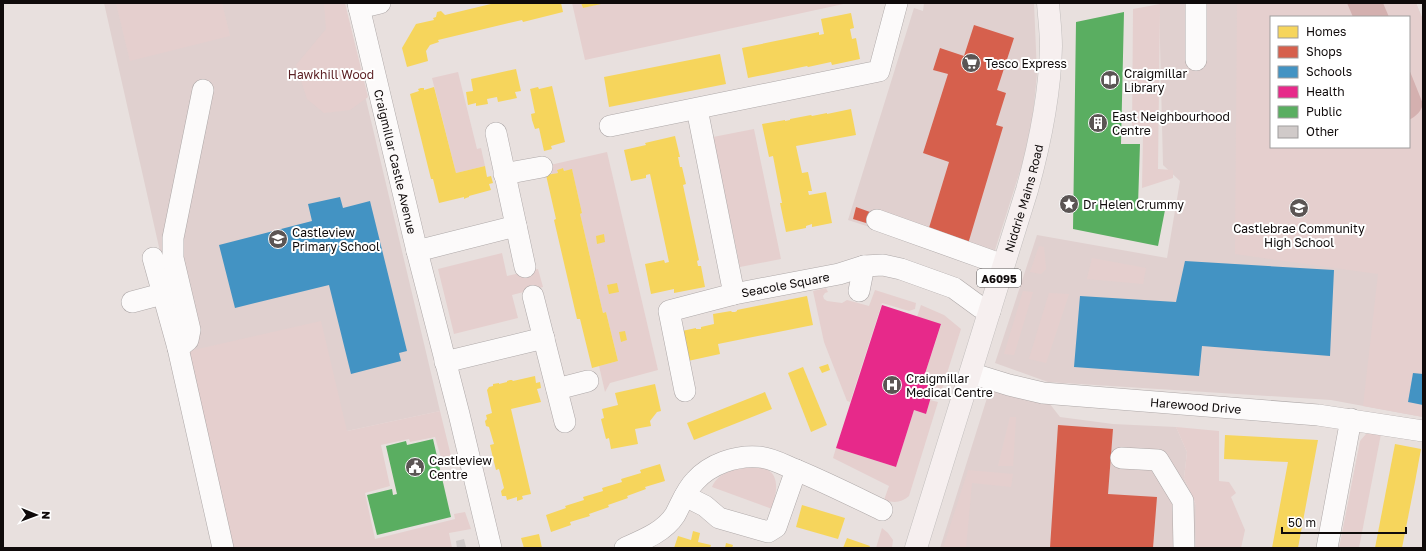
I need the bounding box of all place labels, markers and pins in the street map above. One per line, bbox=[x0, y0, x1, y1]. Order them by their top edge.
supermarket icon: Tesco Express bbox=[960, 52, 982, 74]
place label: Tesco Express bbox=[985, 56, 1067, 71]
place label: Craigmillar Library bbox=[1124, 66, 1187, 95]
library icon: Craigmillar Library bbox=[1099, 69, 1121, 91]
place label: East Neighbourhood Centre bbox=[1112, 109, 1230, 138]
building icon: East Neighbourhood Centre bbox=[1087, 112, 1109, 134]
place icon: Dr Helen Crummy bbox=[1058, 193, 1080, 215]
place label: Dr Helen Crummy bbox=[1083, 197, 1184, 212]
school or university icon: Castlebrae Community High School bbox=[1288, 197, 1310, 219]
place label: Castlebrae Community High School bbox=[1233, 221, 1365, 250]
place label: Castleview Primary School bbox=[292, 225, 380, 254]
school or university icon: Castleview Primary School bbox=[267, 228, 289, 250]
place label: Craigmillar Medical Centre bbox=[906, 371, 993, 400]
hospital icon: Craigmillar Medical Centre bbox=[881, 374, 903, 396]
place label: Castleview Centre bbox=[429, 453, 492, 482]
public building icon: Castleview Centre bbox=[404, 456, 426, 478]

